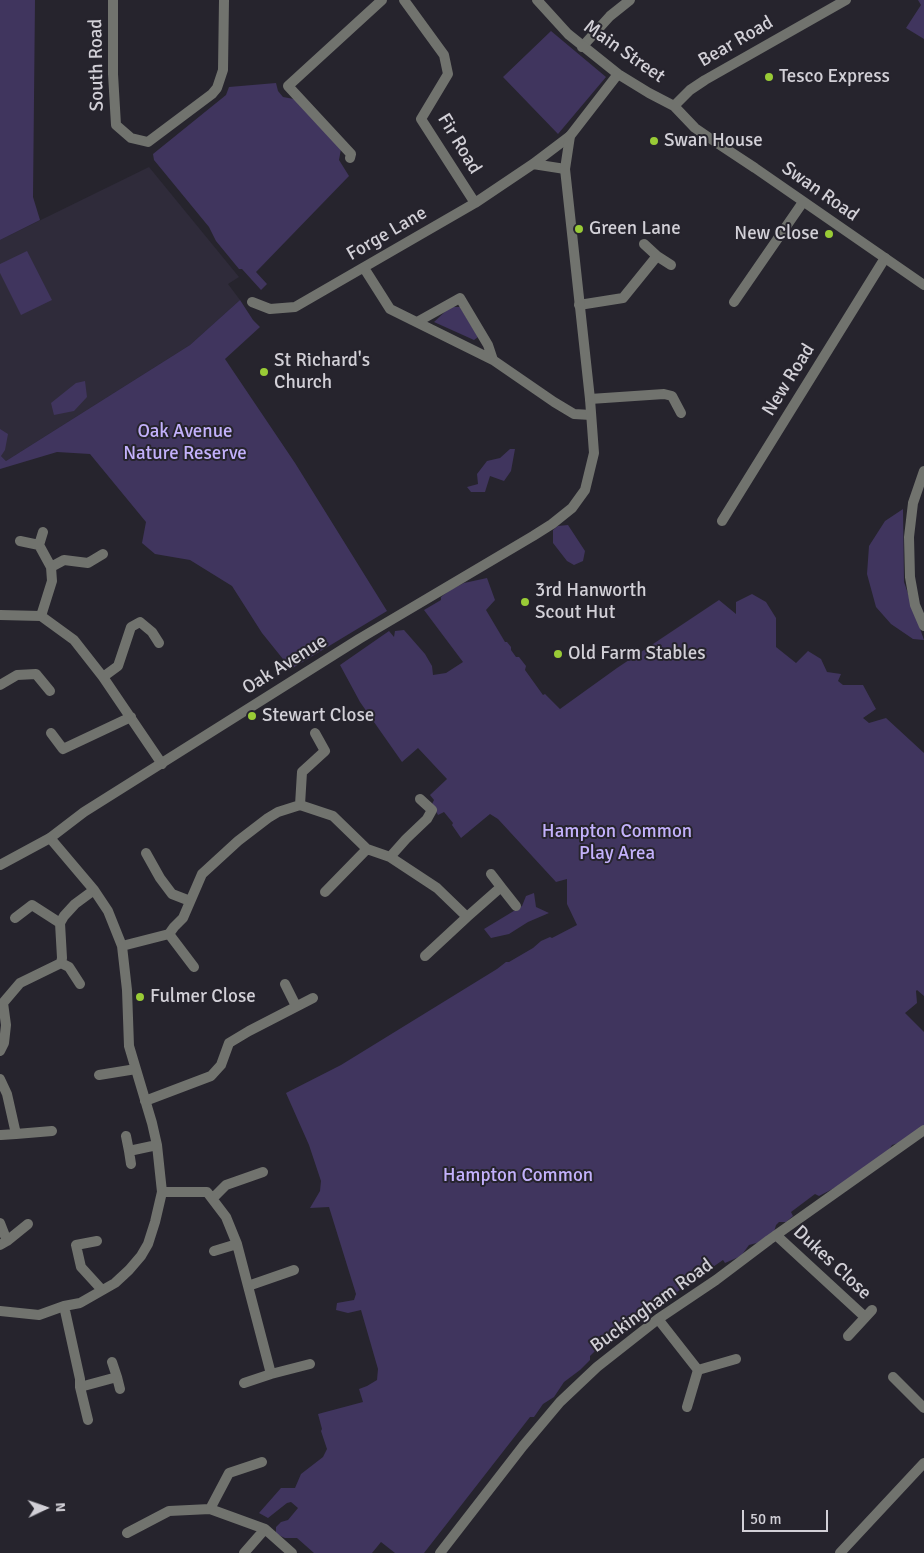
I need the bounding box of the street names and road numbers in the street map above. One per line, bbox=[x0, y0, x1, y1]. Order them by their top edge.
street label: Bear Road bbox=[695, 12, 777, 72]
street label: Main Street bbox=[579, 16, 669, 88]
street label: South Road bbox=[85, 18, 109, 112]
street label: Fir Road bbox=[432, 109, 486, 179]
street label: Swan Road bbox=[777, 157, 863, 227]
street label: Forge Lane bbox=[343, 202, 431, 266]
street label: New Road bbox=[758, 340, 820, 420]
street label: Oak Avenue bbox=[239, 630, 331, 700]
street label: Dukes Close bbox=[788, 1221, 876, 1305]
street label: Buckingham Road bbox=[586, 1254, 718, 1358]

